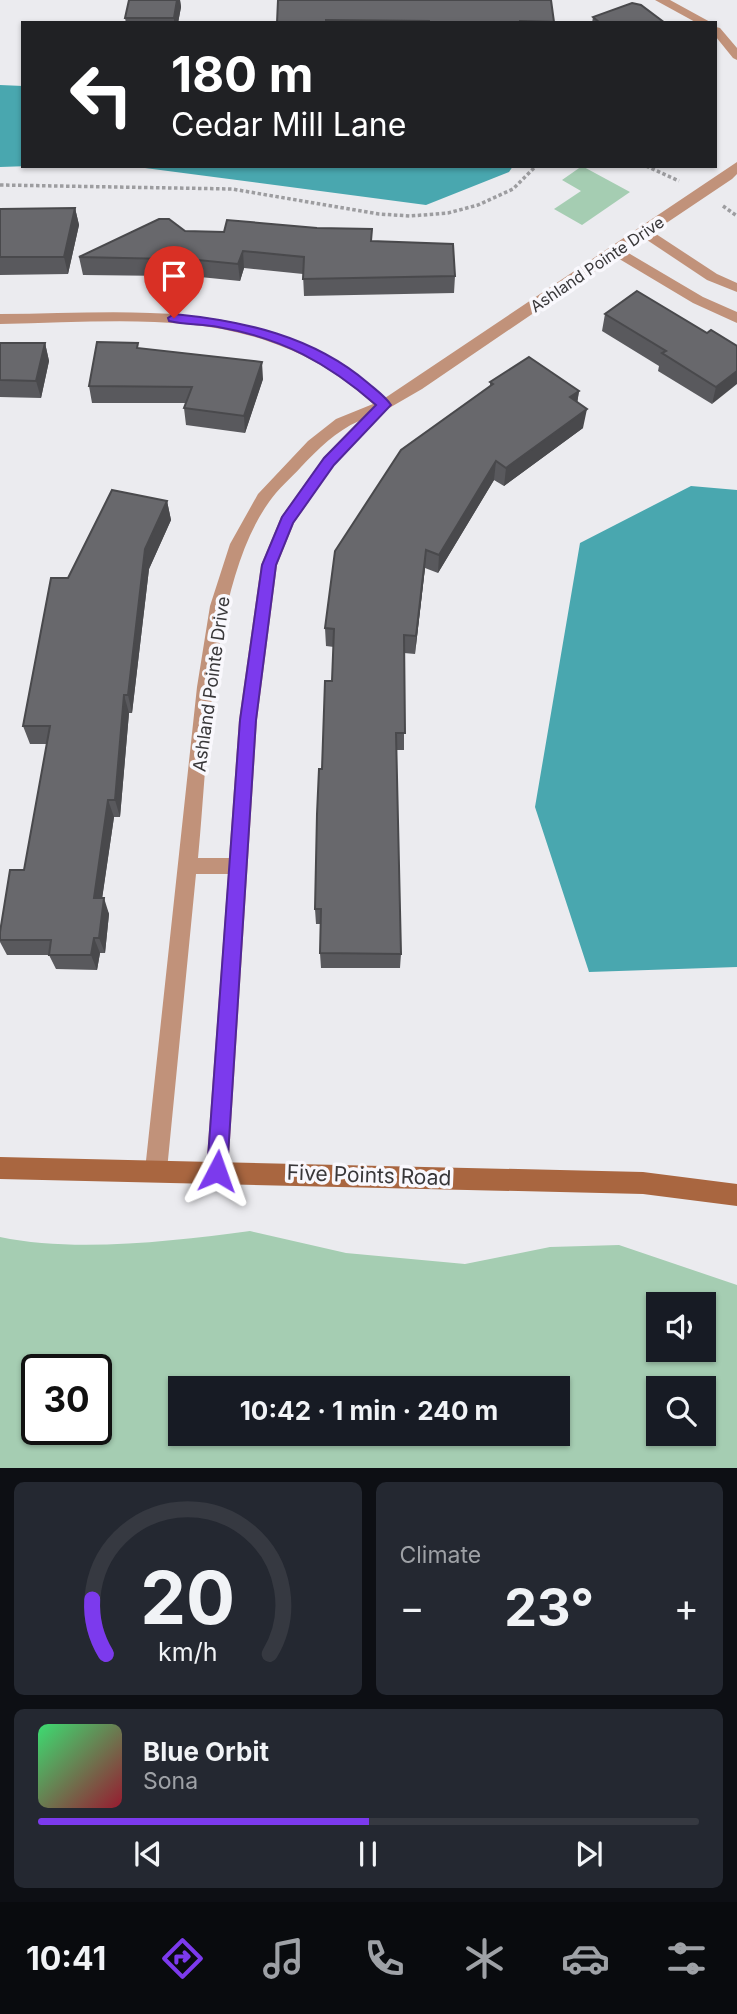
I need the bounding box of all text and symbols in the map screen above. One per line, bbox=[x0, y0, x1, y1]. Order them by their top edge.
text: 180 m bbox=[171, 45, 313, 104]
icon: left bbox=[56, 49, 147, 140]
text: Cedar Mill Lane bbox=[171, 105, 406, 144]
street label: Ashland Pointe Drive bbox=[526, 212, 668, 316]
pin bbox=[144, 246, 204, 318]
icon: arrive bbox=[155, 257, 193, 295]
street label: Ashland Pointe Drive bbox=[188, 595, 234, 773]
position arrow bbox=[180, 1134, 254, 1208]
street label: Five Points Road bbox=[286, 1160, 452, 1190]
map controls bbox=[646, 1292, 716, 1446]
button: sound bbox=[646, 1292, 716, 1362]
speed limit sign: 30 bbox=[21, 1354, 112, 1445]
button: search bbox=[646, 1376, 716, 1446]
text: 10:42 · 1 min · 240 m bbox=[240, 1395, 498, 1426]
text: Climate bbox=[400, 1541, 481, 1569]
text: 20 bbox=[140, 1554, 235, 1643]
text: 23° bbox=[504, 1576, 594, 1639]
text: − bbox=[400, 1584, 425, 1630]
text: + bbox=[674, 1584, 699, 1630]
text: km/h bbox=[158, 1637, 217, 1667]
text: Blue Orbit bbox=[143, 1736, 269, 1767]
text: Sona bbox=[143, 1767, 198, 1795]
icon: previous bbox=[129, 1835, 167, 1873]
icon: pause bbox=[349, 1835, 387, 1873]
icon: next bbox=[570, 1835, 608, 1873]
icon: directions bbox=[158, 1934, 207, 1983]
icon: music bbox=[259, 1934, 308, 1983]
icon: phone bbox=[360, 1934, 409, 1983]
icon: climate bbox=[460, 1934, 509, 1983]
icon: car bbox=[561, 1934, 610, 1983]
icon: filters bbox=[662, 1934, 711, 1983]
text: 10:41 bbox=[26, 1939, 106, 1978]

